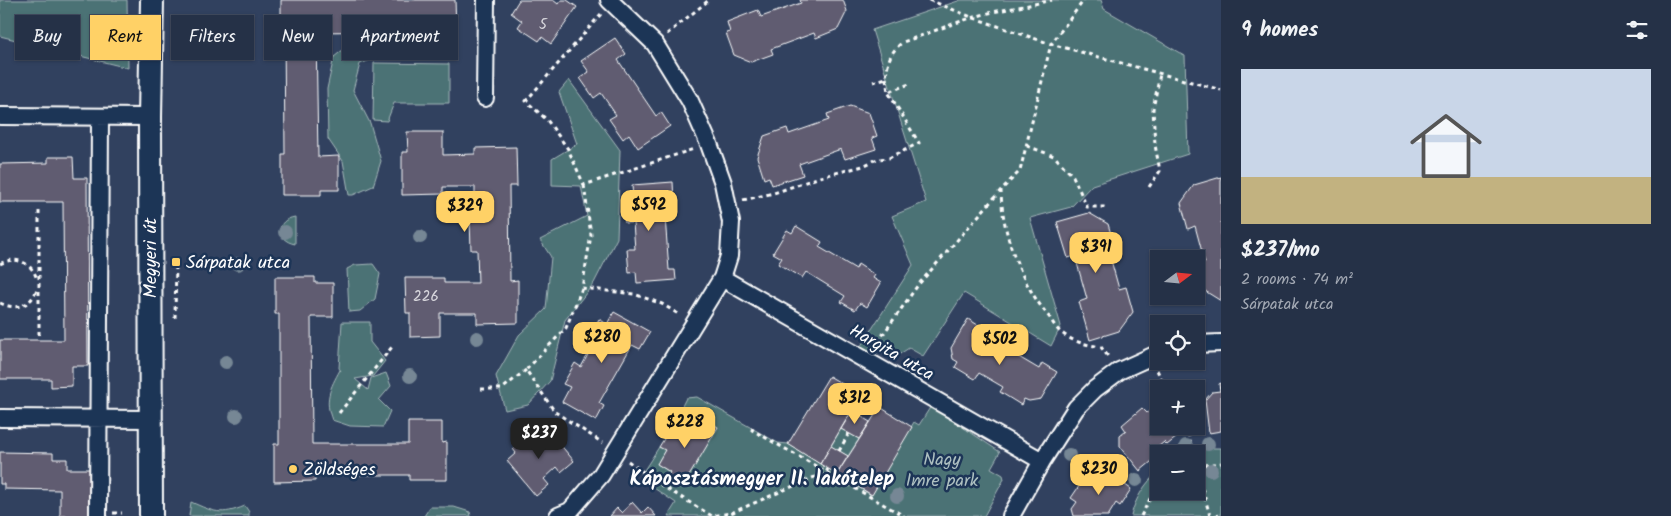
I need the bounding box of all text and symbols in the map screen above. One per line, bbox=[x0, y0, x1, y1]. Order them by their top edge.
house number: 5 bbox=[539, 13, 548, 37]
text: 9 homes bbox=[1241, 14, 1318, 47]
chip: Buy bbox=[15, 15, 80, 60]
chip: Rent bbox=[90, 15, 161, 60]
chip: Filters bbox=[171, 15, 254, 60]
chip: New bbox=[264, 15, 332, 60]
chip: Apartment bbox=[342, 15, 458, 60]
icon: filters bbox=[1623, 16, 1651, 44]
icon: home bbox=[1401, 101, 1491, 191]
pin: $329 bbox=[435, 190, 495, 233]
pin: $592 bbox=[619, 190, 679, 232]
text: $592 bbox=[632, 193, 667, 218]
text: $329 bbox=[447, 194, 483, 219]
street label: Megyeri út bbox=[137, 217, 166, 298]
pin: $391 bbox=[1066, 232, 1126, 274]
text: $237/mo bbox=[1241, 234, 1320, 267]
text: $391 bbox=[1080, 235, 1112, 260]
place label: Sárpatak utca bbox=[186, 249, 290, 278]
north arrow bbox=[1150, 250, 1205, 305]
map controls bbox=[1150, 250, 1205, 500]
marker: Sárpatak utca bbox=[170, 256, 182, 268]
text: 2 rooms · 74 m² bbox=[1241, 267, 1353, 292]
house number: 226 bbox=[413, 285, 439, 309]
text: Sárpatak utca bbox=[1241, 292, 1334, 317]
button: locate bbox=[1150, 315, 1205, 370]
street label: Hargita utca bbox=[843, 317, 939, 389]
pin: $280 bbox=[572, 322, 632, 364]
pin: $502 bbox=[970, 324, 1030, 366]
text: $280 bbox=[584, 325, 620, 350]
text: $502 bbox=[982, 327, 1018, 352]
button: + bbox=[1150, 380, 1205, 435]
pin: $312 bbox=[825, 382, 885, 425]
text: $312 bbox=[839, 386, 871, 411]
pin: $228 bbox=[655, 406, 715, 449]
text: $228 bbox=[666, 410, 704, 435]
pin: $237 bbox=[509, 418, 569, 460]
text: $237 bbox=[521, 421, 557, 446]
button: − bbox=[1150, 445, 1205, 500]
park label: Nagy Imre park bbox=[906, 446, 979, 496]
pin: $230 bbox=[1069, 454, 1129, 496]
place label: Zöldséges bbox=[303, 456, 376, 485]
text: $230 bbox=[1081, 457, 1117, 482]
marker: Zöldséges bbox=[287, 463, 299, 475]
district label: Káposztásmegyer II. lakótelep bbox=[630, 464, 895, 496]

